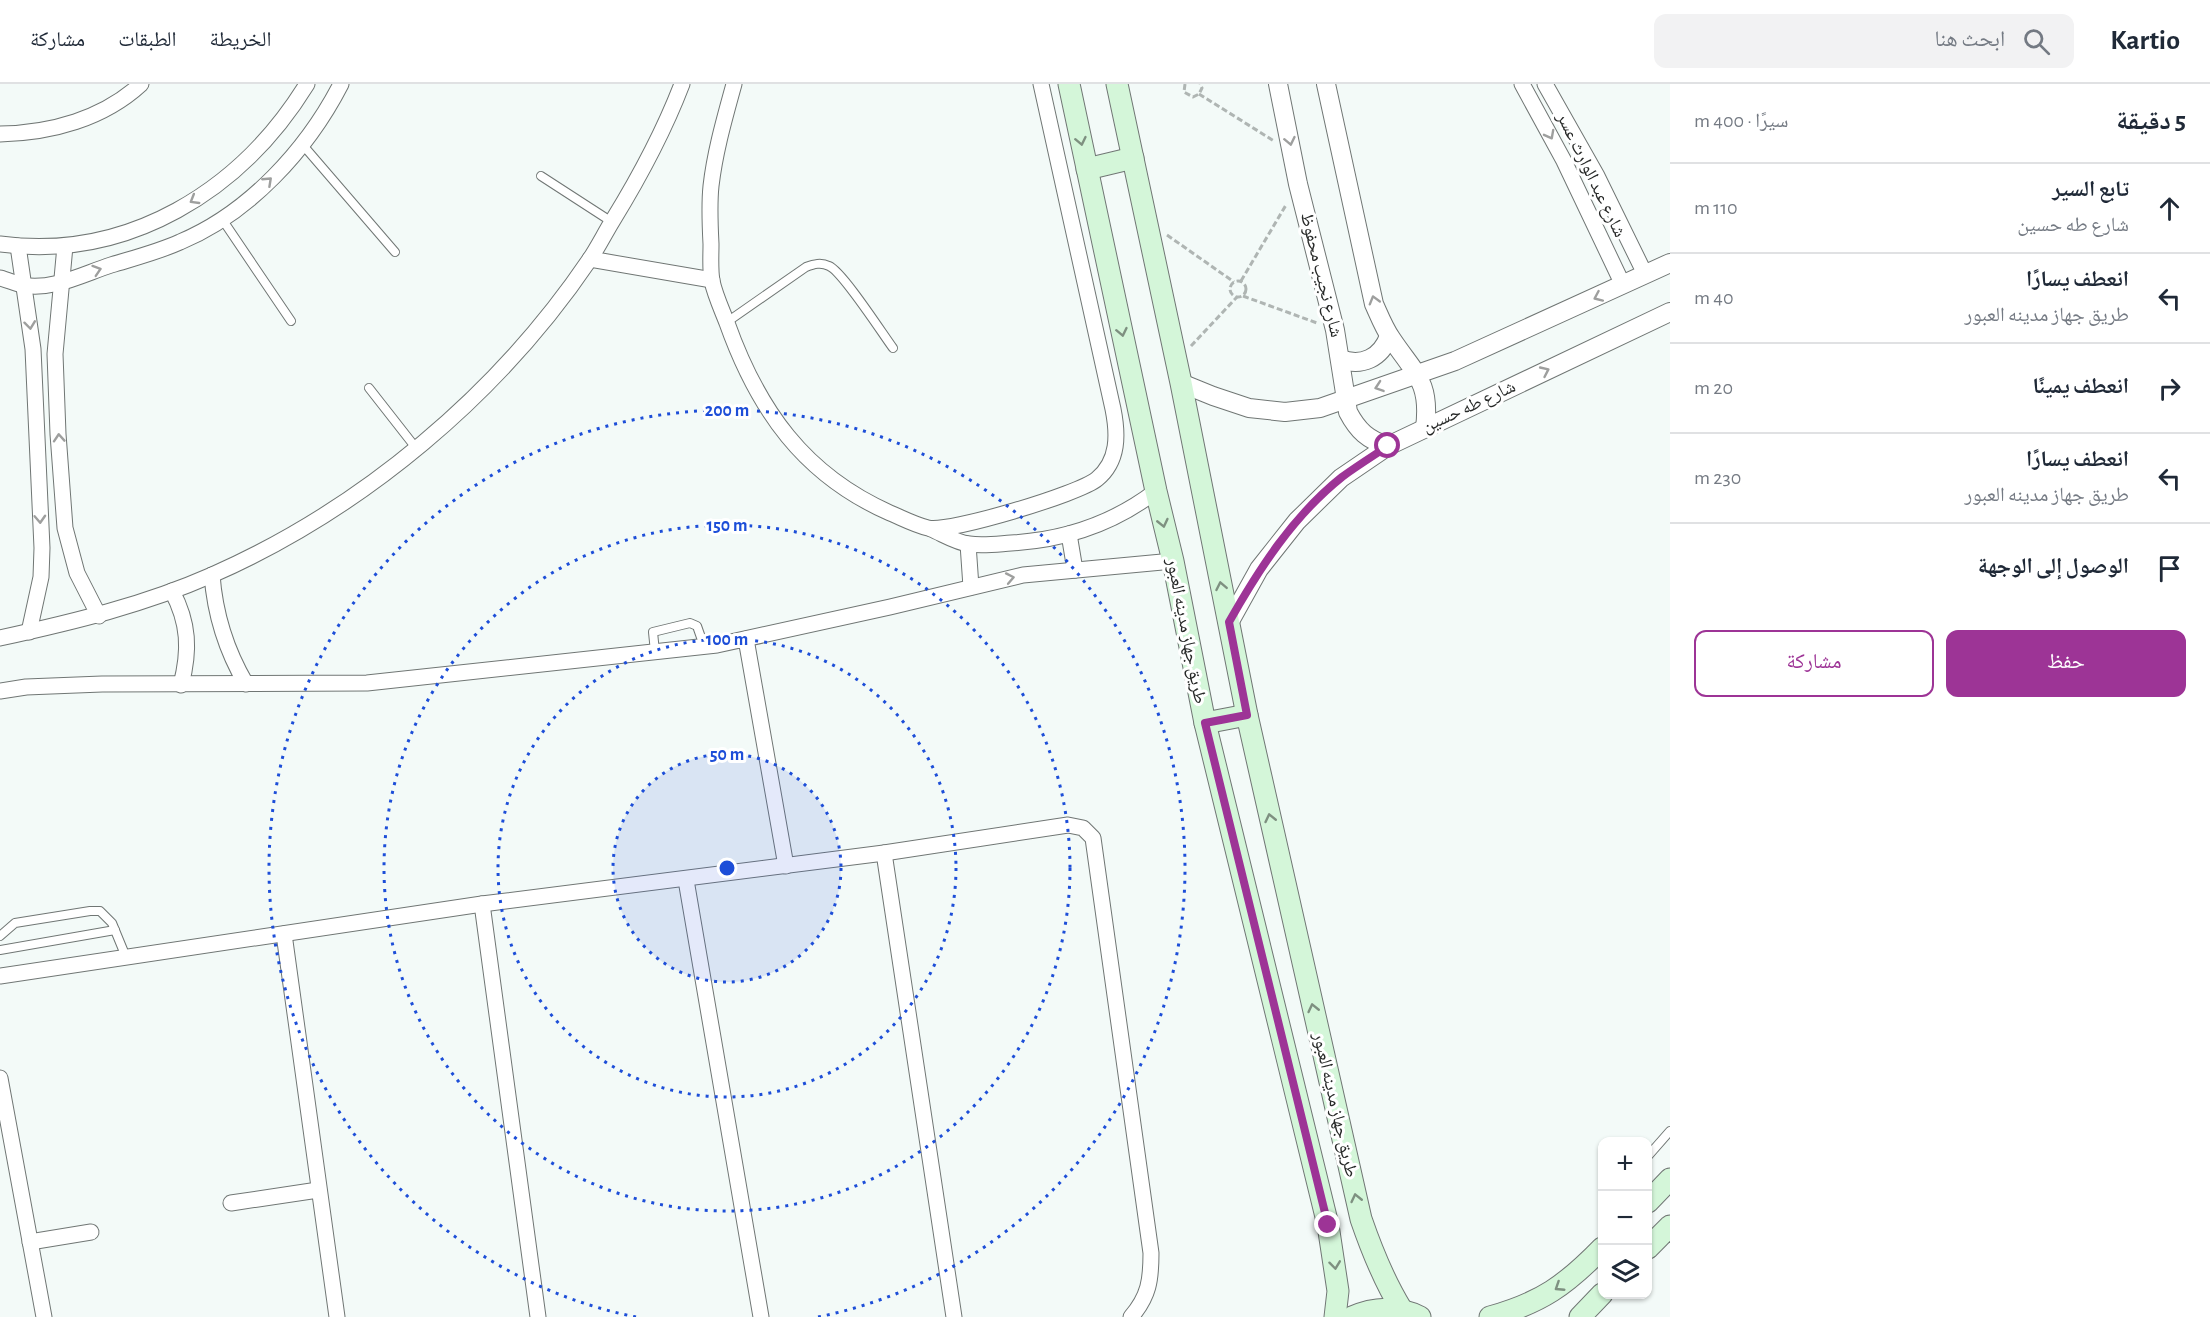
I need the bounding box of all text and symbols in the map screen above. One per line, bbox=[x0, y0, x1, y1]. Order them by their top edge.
search box bbox=[1654, 14, 2074, 68]
icon: search bbox=[2020, 25, 2053, 58]
text: Kartio bbox=[2110, 27, 2180, 55]
text: ابحث هنا bbox=[1934, 28, 2005, 50]
text: مشاركة bbox=[30, 29, 85, 50]
text: الطبقات bbox=[118, 29, 177, 50]
text: الخريطة bbox=[210, 29, 271, 50]
text: 5 دقيقة bbox=[2116, 108, 2186, 134]
street label: شارع عبد الوارث عسر bbox=[1552, 109, 1629, 240]
text: سيرًا · 400 m bbox=[1694, 111, 1788, 131]
one-way arrow bbox=[1543, 129, 1554, 140]
one-way arrow bbox=[1074, 136, 1087, 146]
one-way arrow bbox=[1282, 136, 1295, 146]
one-way arrow bbox=[261, 177, 272, 188]
text: تابع السير bbox=[2052, 178, 2129, 200]
icon: ahead bbox=[2153, 192, 2186, 225]
one-way arrow bbox=[190, 193, 200, 205]
text: 110 m bbox=[1694, 198, 1738, 218]
street label: شارع نجيب محفوظ bbox=[1296, 211, 1345, 339]
text: شارع طه حسين bbox=[2017, 215, 2129, 235]
one-way arrow bbox=[91, 265, 102, 277]
text: انعطف يسارًا bbox=[2026, 268, 2129, 290]
icon: left bbox=[2153, 282, 2186, 315]
text: 40 m bbox=[1694, 288, 1734, 308]
one-way arrow bbox=[1593, 289, 1604, 301]
one-way arrow bbox=[1369, 295, 1381, 306]
text: طريق جهاز مدينه العبور bbox=[1964, 305, 2129, 325]
one-way arrow bbox=[24, 320, 36, 329]
one-way arrow bbox=[1115, 327, 1128, 337]
one-way arrow bbox=[1539, 367, 1550, 379]
icon: right bbox=[2153, 372, 2186, 405]
text: انعطف يمينًا bbox=[2032, 375, 2129, 397]
street label: شارع طه حسين bbox=[1420, 378, 1519, 437]
text: 20 m bbox=[1694, 378, 1733, 398]
one-way arrow bbox=[1374, 380, 1385, 393]
text: 200 m bbox=[705, 402, 749, 420]
route start bbox=[1374, 432, 1400, 458]
one-way arrow bbox=[52, 434, 65, 443]
text: انعطف يسارًا bbox=[2026, 448, 2129, 470]
icon: left bbox=[2153, 462, 2186, 495]
text: 230 m bbox=[1694, 468, 1741, 488]
text: طريق جهاز مدينه العبور bbox=[1964, 485, 2129, 505]
one-way arrow bbox=[34, 515, 47, 524]
text: 150 m bbox=[707, 517, 747, 535]
one-way arrow bbox=[1156, 517, 1169, 527]
icon: arrive bbox=[2153, 552, 2186, 585]
text: الوصول إلى الوجهة bbox=[1978, 555, 2129, 577]
street label: طريق جهاز مدينه العبور bbox=[1162, 556, 1209, 706]
one-way arrow bbox=[1004, 572, 1014, 585]
one-way arrow bbox=[1215, 581, 1228, 591]
button: مشاركة bbox=[1694, 630, 1934, 697]
button: حفظ bbox=[1946, 630, 2186, 697]
text: 100 m bbox=[706, 631, 748, 649]
text: 50 m bbox=[710, 746, 744, 764]
one-way arrow bbox=[1265, 813, 1278, 823]
centre of rings bbox=[717, 858, 737, 878]
one-way arrow bbox=[1308, 1003, 1321, 1013]
street label: طريق جهاز مدينه العبور bbox=[1308, 1030, 1360, 1179]
map controls bbox=[1598, 1137, 1652, 1299]
button: + bbox=[1598, 1137, 1652, 1191]
button: − bbox=[1598, 1191, 1652, 1245]
one-way arrow bbox=[1351, 1193, 1364, 1203]
route end bbox=[1314, 1211, 1340, 1237]
button: layers bbox=[1598, 1245, 1652, 1299]
one-way arrow bbox=[1328, 1260, 1340, 1269]
one-way arrow bbox=[1555, 1279, 1565, 1291]

